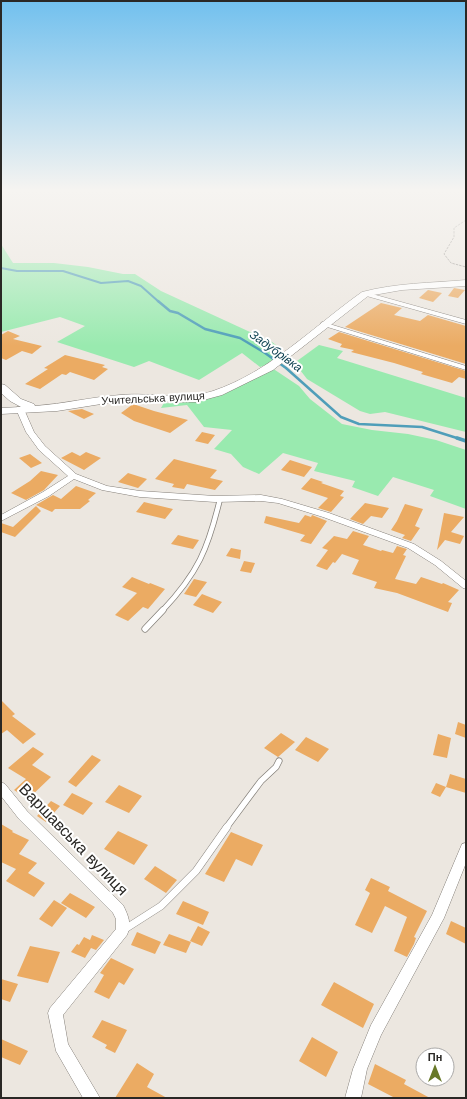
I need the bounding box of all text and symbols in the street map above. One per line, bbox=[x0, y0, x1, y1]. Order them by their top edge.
water label: Задубрівка bbox=[247, 327, 305, 375]
street label: Учительська вулиця bbox=[101, 389, 205, 408]
street label: Варшавська вулиця bbox=[15, 779, 132, 899]
north arrow bbox=[415, 1047, 455, 1087]
text: Пн bbox=[428, 1051, 442, 1064]

